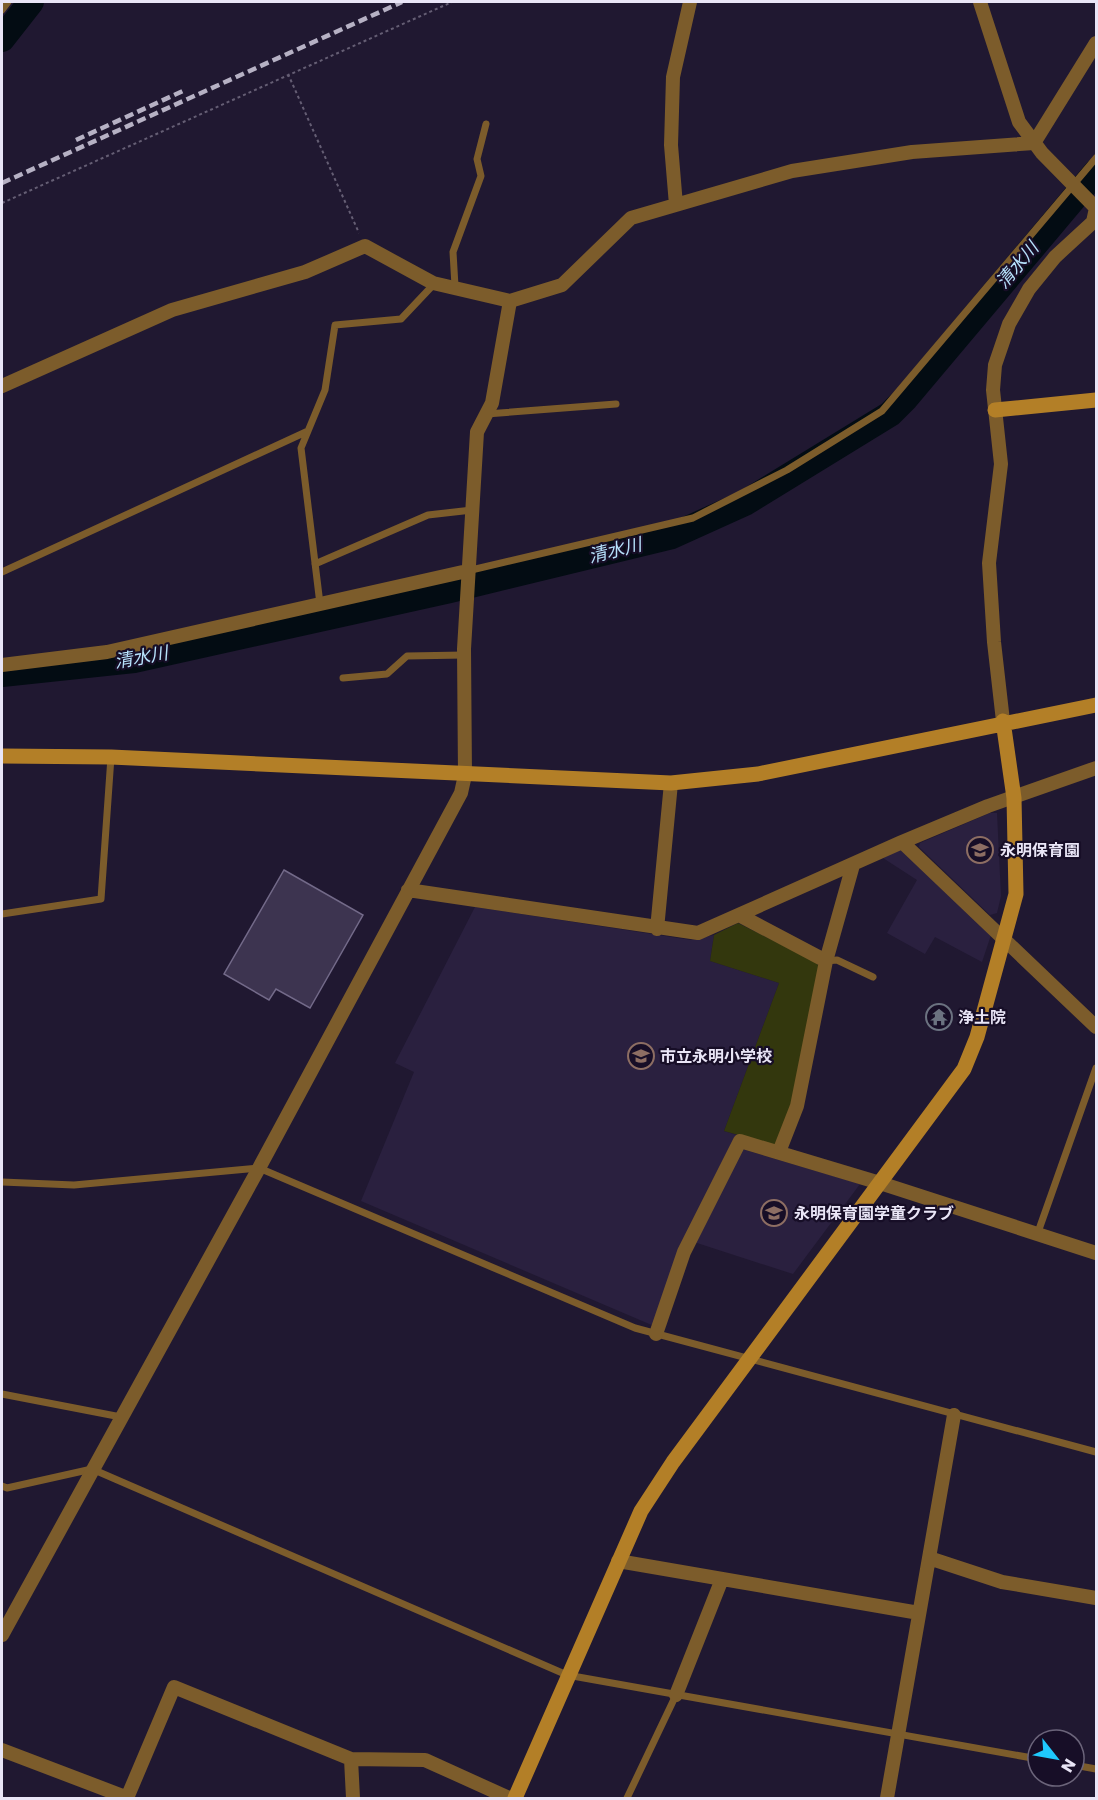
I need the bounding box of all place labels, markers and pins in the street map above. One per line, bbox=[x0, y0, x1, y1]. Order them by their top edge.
school or university icon: 永明保育園 bbox=[965, 835, 995, 865]
place label: 永明保育園 bbox=[1000, 839, 1080, 862]
temple icon: 浄土院 bbox=[924, 1002, 954, 1032]
place label: 浄土院 bbox=[958, 1006, 1006, 1029]
school or university icon: 市立永明小学校 bbox=[626, 1041, 656, 1071]
place label: 市立永明小学校 bbox=[660, 1045, 772, 1068]
school or university icon: 永明保育園学童クラブ bbox=[759, 1198, 789, 1228]
place label: 永明保育園学童クラブ bbox=[794, 1202, 954, 1225]

